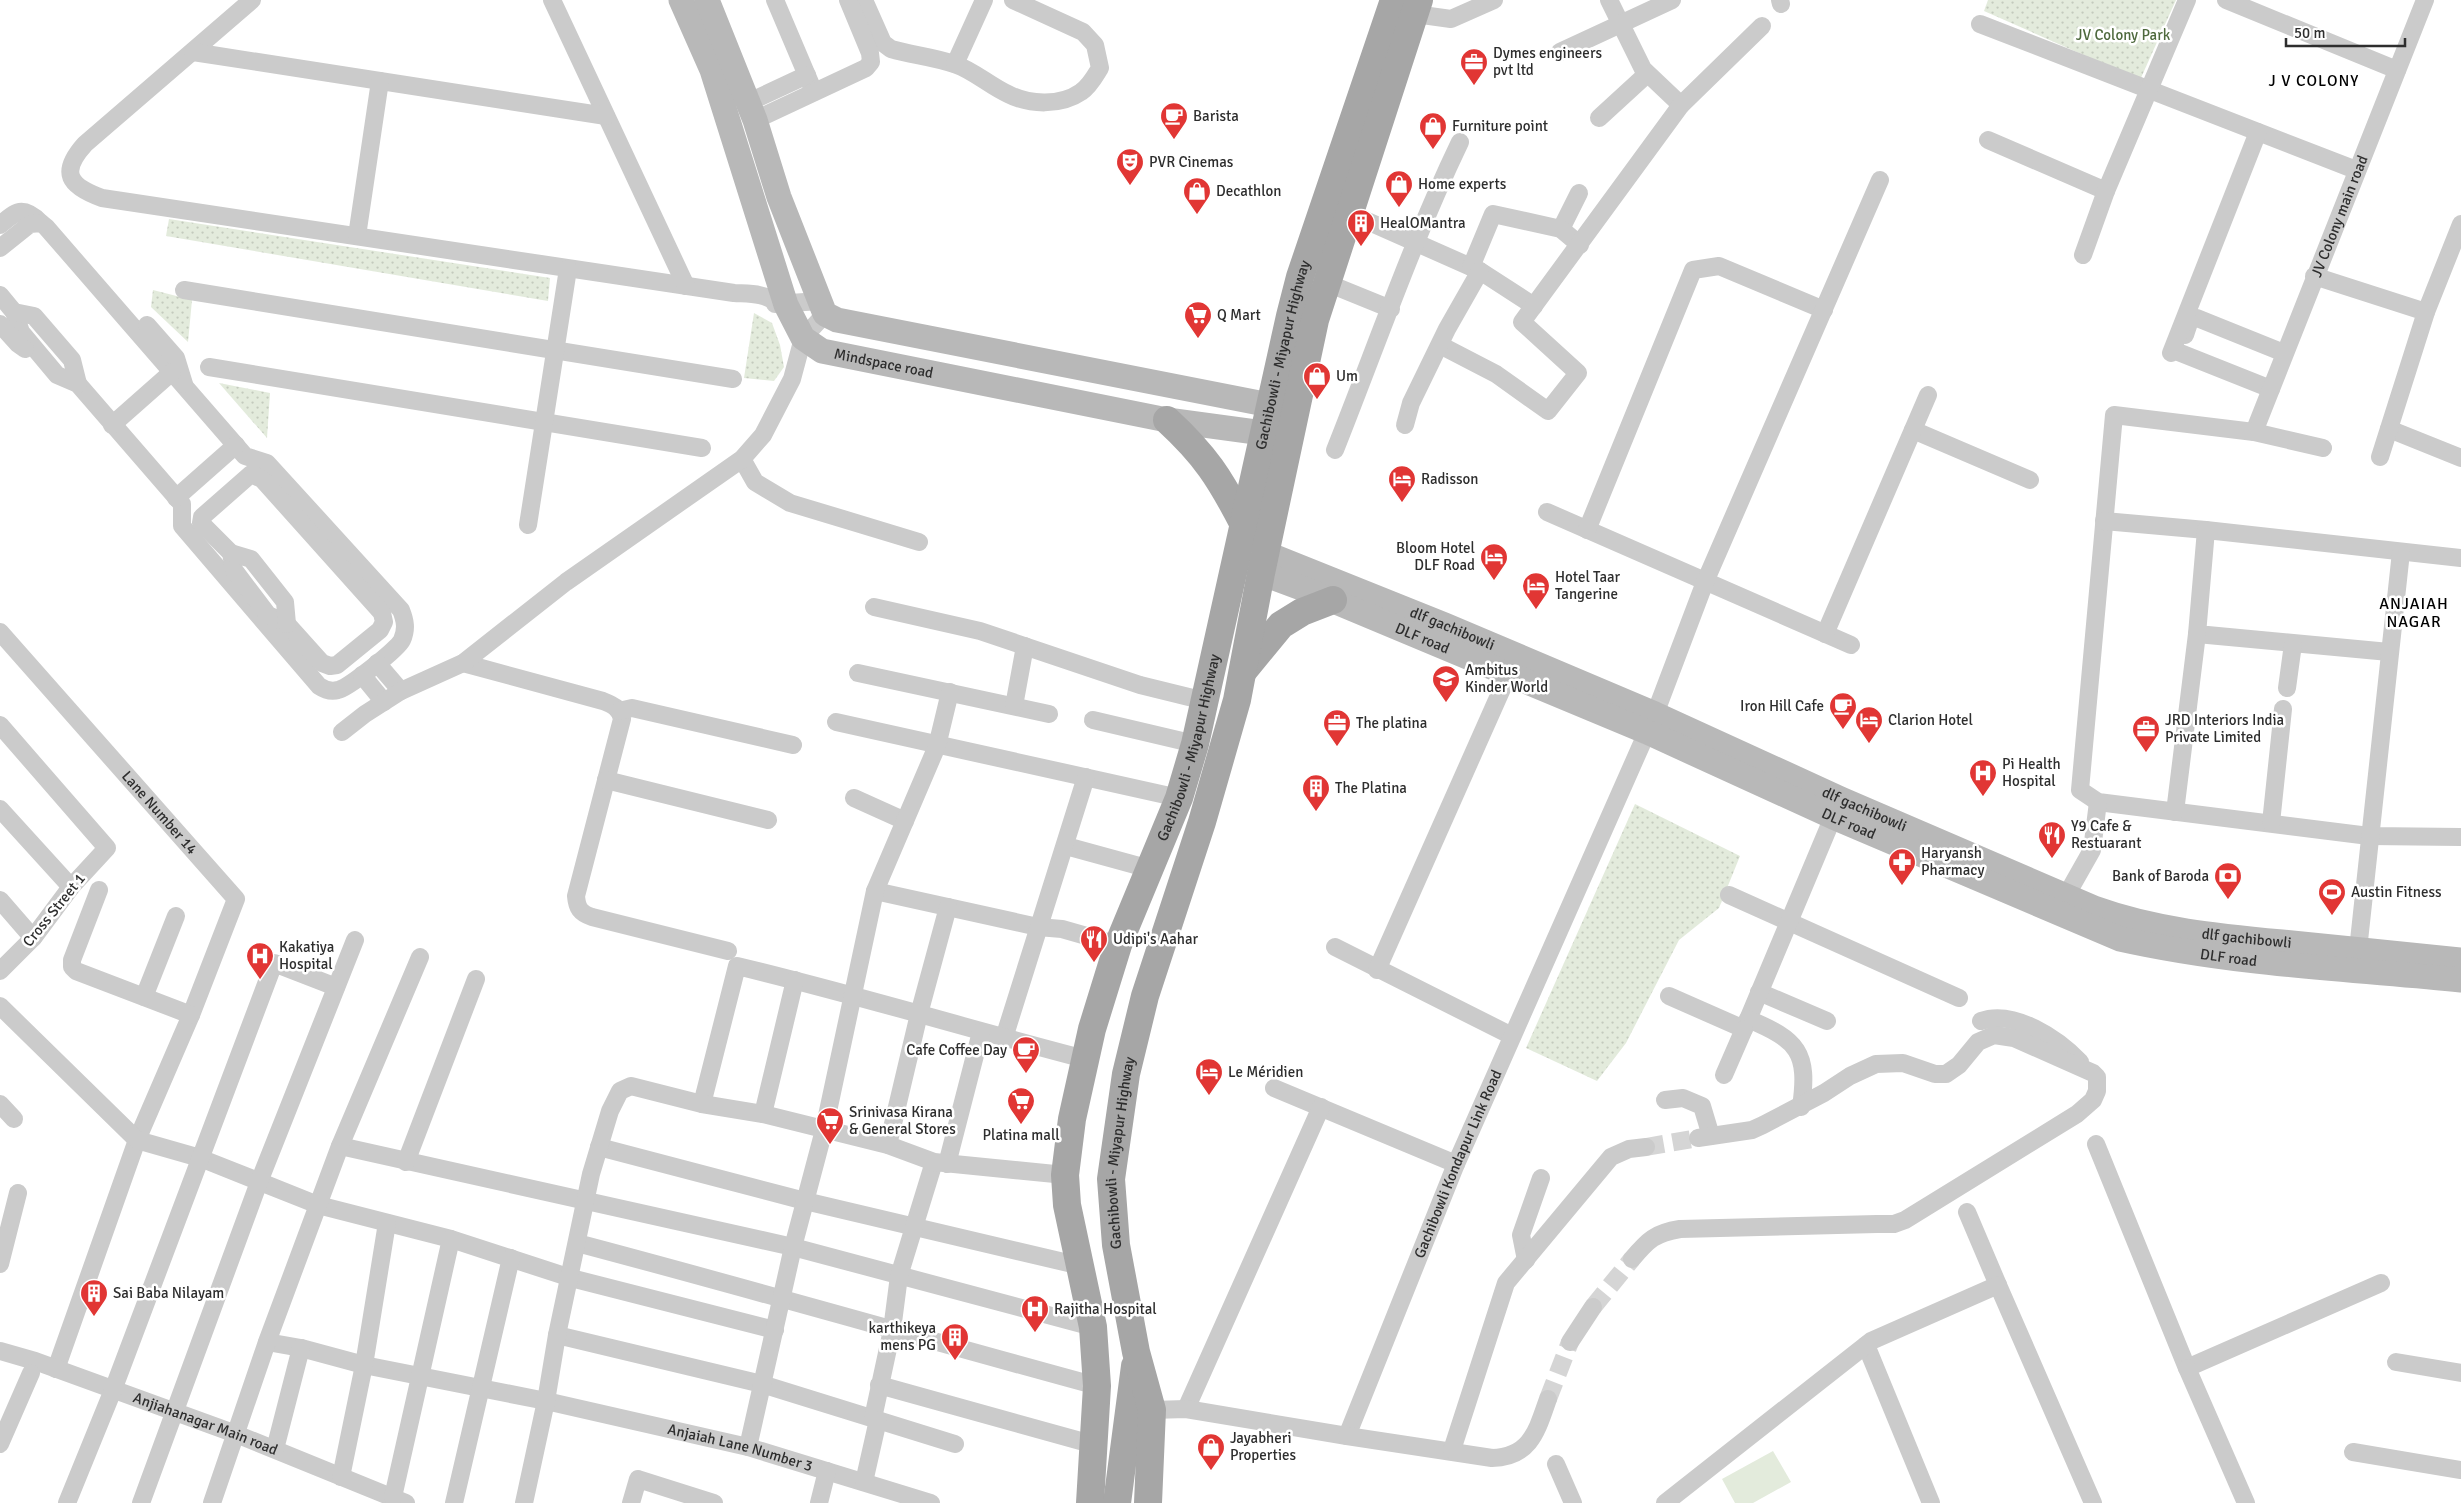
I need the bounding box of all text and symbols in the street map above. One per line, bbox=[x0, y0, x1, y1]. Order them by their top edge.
scale bar bbox=[2286, 15, 2405, 47]
text: 50 m bbox=[2294, 24, 2325, 42]
park label: JV Colony Park bbox=[2076, 26, 2171, 44]
place label: Dymes engineers pvt ltd bbox=[1493, 44, 1602, 79]
office icon: Dymes engineers pvt ltd bbox=[1459, 47, 1489, 86]
district label: J V COLONY bbox=[2269, 71, 2359, 91]
cafe icon: Barista bbox=[1159, 101, 1189, 140]
place label: Barista bbox=[1193, 107, 1239, 125]
shop icon: Furniture point bbox=[1418, 111, 1448, 150]
place label: Furniture point bbox=[1452, 117, 1548, 135]
theatre icon: PVR Cinemas bbox=[1115, 147, 1145, 186]
place label: PVR Cinemas bbox=[1149, 153, 1234, 171]
street label: JV Colony main road bbox=[2307, 153, 2372, 280]
shop icon: Home experts bbox=[1384, 169, 1414, 208]
place label: Home experts bbox=[1418, 175, 1507, 193]
shop icon: Decathlon bbox=[1182, 176, 1212, 215]
place label: Decathlon bbox=[1216, 182, 1281, 200]
building icon: HealOMantra bbox=[1346, 208, 1376, 247]
place label: HealOMantra bbox=[1380, 214, 1466, 232]
street label: Gachibowli - Miyapur Highway bbox=[1252, 258, 1314, 451]
supermarket icon: Q Mart bbox=[1183, 300, 1213, 339]
place label: Q Mart bbox=[1217, 306, 1261, 324]
street label: Mindspace road bbox=[833, 345, 935, 382]
shop icon: Um bbox=[1302, 361, 1332, 400]
place label: Um bbox=[1336, 367, 1358, 385]
hotel icon: Radisson bbox=[1387, 464, 1417, 503]
place label: Radisson bbox=[1421, 470, 1479, 488]
place label: Bloom Hotel DLF Road bbox=[1396, 539, 1475, 574]
hotel icon: Bloom Hotel DLF Road bbox=[1479, 542, 1509, 581]
place label: Hotel Taar Tangerine bbox=[1555, 568, 1621, 603]
hotel icon: Hotel Taar Tangerine bbox=[1521, 571, 1551, 610]
district label: ANJAIAH NAGAR bbox=[2379, 594, 2449, 632]
street label: dlf gachibowli bbox=[1407, 603, 1498, 654]
street label: DLF road bbox=[1393, 619, 1452, 657]
street label: Gachibowli - Miyapur Highway bbox=[1153, 652, 1224, 844]
place label: Ambitus Kinder World bbox=[1465, 661, 1548, 696]
school or university icon: Ambitus Kinder World bbox=[1431, 664, 1461, 703]
cafe icon: Iron Hill Cafe bbox=[1828, 691, 1858, 730]
place label: Iron Hill Cafe bbox=[1740, 697, 1824, 715]
hotel icon: Clarion Hotel bbox=[1854, 705, 1884, 744]
office icon: The platina bbox=[1322, 708, 1352, 747]
place label: Clarion Hotel bbox=[1888, 711, 1973, 729]
place label: JRD Interiors India Private Limited bbox=[2165, 711, 2284, 746]
place label: The platina bbox=[1356, 714, 1427, 732]
office icon: JRD Interiors India Private Limited bbox=[2131, 714, 2161, 753]
place label: Pi Health Hospital bbox=[2002, 755, 2061, 790]
hospital icon: Pi Health Hospital bbox=[1968, 758, 1998, 797]
street label: Lane Number 14 bbox=[118, 767, 201, 858]
building icon: The Platina bbox=[1301, 773, 1331, 812]
place label: The Platina bbox=[1335, 779, 1407, 797]
street label: dlf gachibowli bbox=[1819, 783, 1909, 835]
street label: DLF road bbox=[1819, 804, 1878, 843]
place label: Y9 Cafe & Restuarant bbox=[2071, 817, 2141, 852]
restaurant icon: Y9 Cafe & Restuarant bbox=[2037, 820, 2067, 859]
place label: Haryansh Pharmacy bbox=[1921, 844, 1984, 879]
pharmacy icon: Haryansh Pharmacy bbox=[1887, 847, 1917, 886]
bank icon: Bank of Baroda bbox=[2213, 861, 2243, 900]
place label: Bank of Baroda bbox=[2112, 867, 2209, 885]
street label: Cross Street 1 bbox=[19, 870, 89, 950]
sports icon: Austin Fitness bbox=[2317, 877, 2347, 916]
place label: Austin Fitness bbox=[2351, 883, 2442, 901]
restaurant icon: Udipi's Aahar bbox=[1079, 924, 1109, 963]
street label: dlf gachibowli bbox=[2201, 924, 2292, 952]
place label: Udipi's Aahar bbox=[1113, 930, 1199, 948]
place label: Kakatiya Hospital bbox=[279, 938, 334, 973]
hospital icon: Kakatiya Hospital bbox=[245, 941, 275, 980]
street label: DLF road bbox=[2199, 945, 2258, 970]
cafe icon: Cafe Coffee Day bbox=[1011, 1035, 1041, 1074]
place label: Cafe Coffee Day bbox=[906, 1041, 1007, 1059]
street label: Gachibowli - Miyapur Highway bbox=[1102, 1055, 1139, 1250]
hotel icon: Le Méridien bbox=[1194, 1057, 1224, 1096]
place label: Le Méridien bbox=[1228, 1063, 1303, 1081]
street label: Gachibowli Kondapur Link Road bbox=[1410, 1067, 1506, 1261]
supermarket icon: Platina mall bbox=[1006, 1086, 1036, 1125]
place label: Srinivasa Kirana & General Stores bbox=[849, 1103, 956, 1138]
supermarket icon: Srinivasa Kirana & General Stores bbox=[815, 1106, 845, 1145]
place label: Platina mall bbox=[982, 1126, 1060, 1144]
building icon: Sai Baba Nilayam bbox=[79, 1278, 109, 1317]
place label: Sai Baba Nilayam bbox=[113, 1284, 224, 1302]
hospital icon: Rajitha Hospital bbox=[1020, 1294, 1050, 1333]
place label: Rajitha Hospital bbox=[1054, 1300, 1157, 1318]
place label: karthikeya mens PG bbox=[869, 1319, 936, 1354]
building icon: karthikeya mens PG bbox=[940, 1322, 970, 1361]
street label: Anjiahanagar Main road bbox=[131, 1388, 280, 1459]
street label: Anjaiah Lane Number 3 bbox=[666, 1420, 815, 1475]
place label: Jayabheri Properties bbox=[1230, 1429, 1297, 1464]
shop icon: Jayabheri Properties bbox=[1196, 1432, 1226, 1471]

